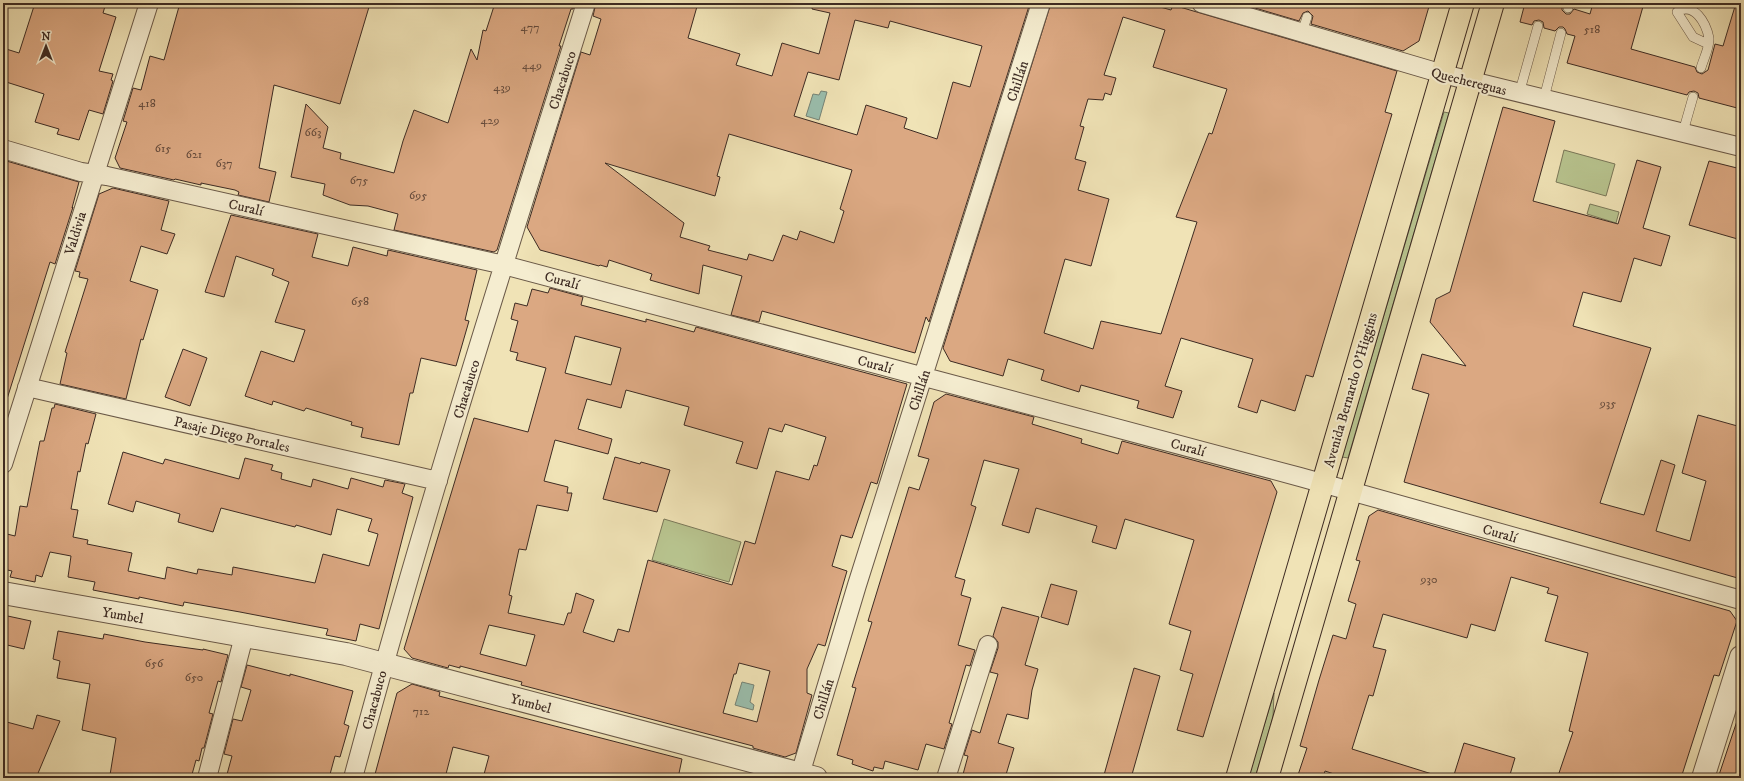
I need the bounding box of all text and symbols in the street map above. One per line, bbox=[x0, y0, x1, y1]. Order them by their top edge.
house number: 477 bbox=[520, 20, 540, 35]
house number: 518 bbox=[1584, 22, 1600, 37]
north arrow bbox=[26, 26, 66, 66]
text: N bbox=[41, 30, 51, 44]
street label: Chacabuco bbox=[545, 48, 581, 112]
house number: 449 bbox=[522, 58, 542, 73]
street label: Chillán bbox=[1003, 58, 1033, 104]
street label: Quechereguas bbox=[1429, 64, 1509, 100]
house number: 439 bbox=[493, 80, 511, 95]
house number: 418 bbox=[138, 96, 156, 111]
house number: 429 bbox=[481, 113, 499, 128]
house number: 663 bbox=[305, 125, 321, 140]
house number: 615 bbox=[155, 141, 171, 156]
house number: 621 bbox=[186, 147, 202, 162]
house number: 637 bbox=[215, 156, 233, 171]
house number: 675 bbox=[350, 173, 368, 188]
house number: 695 bbox=[409, 188, 427, 203]
street label: Curalí bbox=[227, 195, 266, 221]
street label: Valdivia bbox=[61, 209, 91, 258]
street label: Curalí bbox=[542, 268, 582, 295]
house number: 658 bbox=[351, 294, 369, 309]
street label: Avenida Bernardo O'Higgins bbox=[1320, 310, 1382, 470]
street label: Curalí bbox=[855, 352, 895, 379]
street label: Chacabuco bbox=[449, 357, 484, 421]
street label: Chillán bbox=[905, 367, 935, 413]
house number: 935 bbox=[1599, 396, 1616, 411]
street label: Pasaje Diego Portales bbox=[172, 413, 292, 457]
street label: Curalí bbox=[1168, 435, 1208, 462]
street label: Curalí bbox=[1480, 520, 1520, 548]
house number: 930 bbox=[1420, 572, 1437, 587]
street label: Yumbel bbox=[101, 603, 146, 629]
house number: 656 bbox=[145, 656, 164, 671]
street label: Chacabuco bbox=[358, 668, 392, 732]
house number: 650 bbox=[185, 670, 203, 685]
street label: Chillán bbox=[809, 676, 839, 722]
street label: Yumbel bbox=[508, 690, 554, 718]
house number: 712 bbox=[413, 704, 429, 719]

